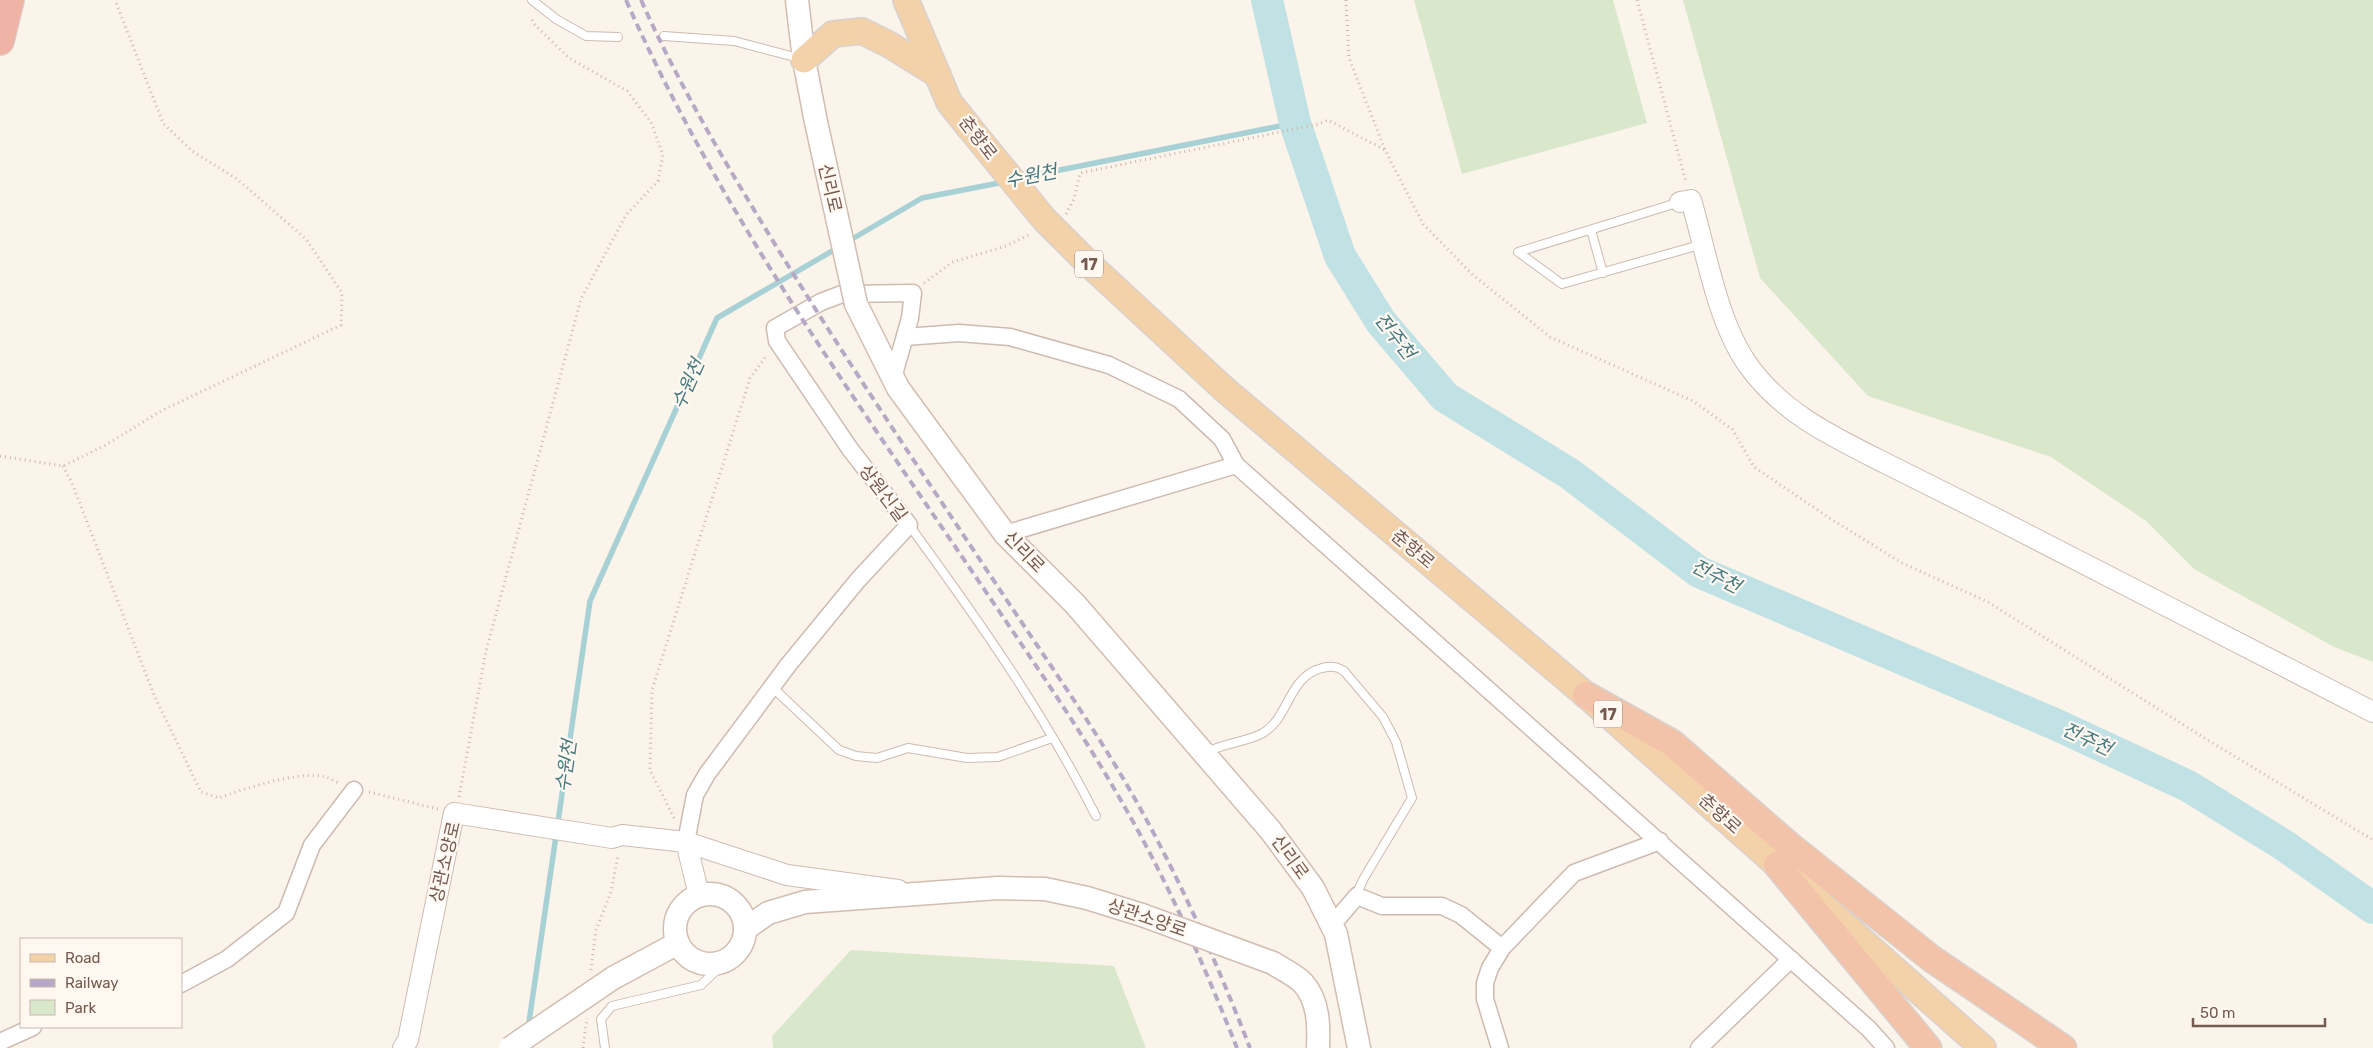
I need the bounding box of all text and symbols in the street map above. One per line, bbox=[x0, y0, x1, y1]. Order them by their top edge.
street label: 춘향로 bbox=[954, 112, 1002, 164]
water label: 수원천 bbox=[1003, 159, 1060, 192]
street label: 신리로 bbox=[814, 161, 846, 215]
road number: 17 bbox=[1075, 250, 1103, 278]
water label: 전주천 bbox=[1370, 308, 1421, 365]
water label: 수원천 bbox=[667, 354, 710, 413]
street label: 상원신길 bbox=[854, 460, 912, 526]
street label: 춘향로 bbox=[1387, 525, 1439, 573]
street label: 신리로 bbox=[999, 526, 1049, 578]
water label: 전주천 bbox=[1687, 554, 1746, 599]
road number: 17 bbox=[1594, 701, 1622, 728]
water label: 전주천 bbox=[2058, 717, 2117, 761]
water label: 수원천 bbox=[551, 737, 581, 794]
street label: 춘향로 bbox=[1694, 789, 1746, 839]
street label: 상관소양로 bbox=[425, 819, 465, 905]
street label: 신리로 bbox=[1266, 830, 1314, 884]
street label: 상관소양로 bbox=[1104, 894, 1190, 942]
legend bbox=[20, 938, 182, 1028]
text: Road bbox=[65, 949, 101, 967]
text: Railway bbox=[65, 974, 119, 992]
scale bar bbox=[2193, 996, 2326, 1028]
text: Park bbox=[65, 999, 96, 1017]
text: 50 m bbox=[2200, 1004, 2235, 1022]

